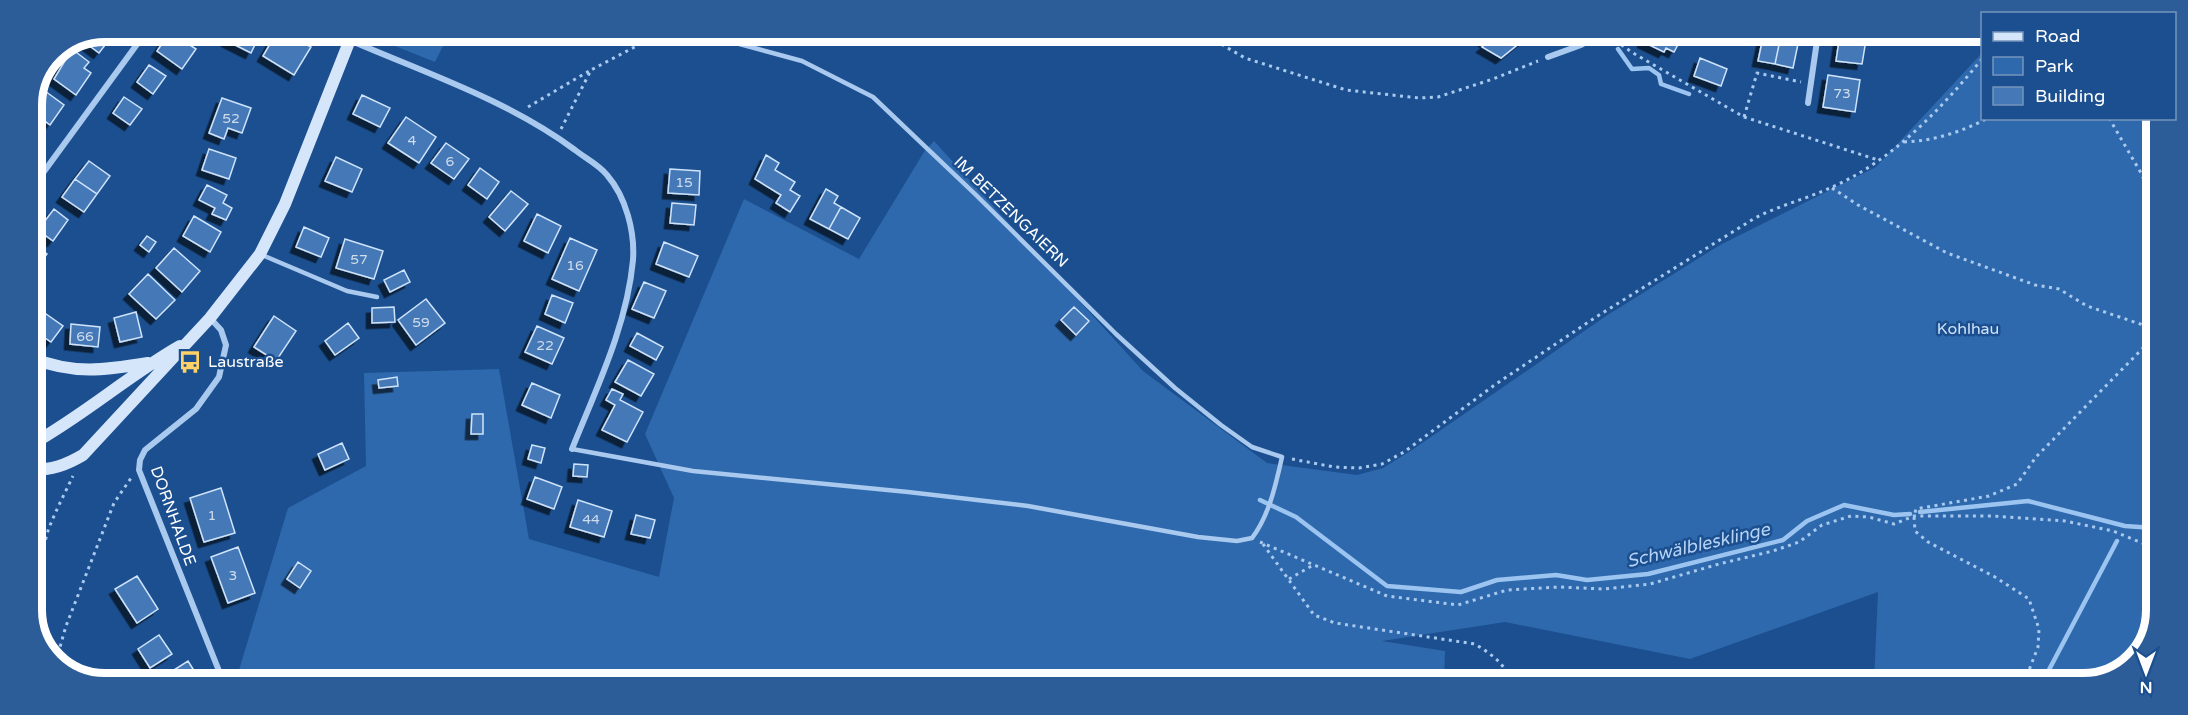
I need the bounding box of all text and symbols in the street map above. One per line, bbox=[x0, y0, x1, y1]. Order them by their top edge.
legend bbox=[1981, 12, 2176, 120]
text: Road bbox=[2035, 25, 2080, 47]
text: Park bbox=[2035, 55, 2074, 77]
house number: 73 bbox=[1833, 85, 1851, 102]
text: Building bbox=[2035, 85, 2105, 107]
house number: 52 bbox=[222, 110, 240, 127]
house number: 4 bbox=[408, 132, 417, 149]
street label: IM BETZENGAIERN bbox=[950, 152, 1072, 272]
house number: 6 bbox=[446, 153, 455, 170]
house number: 15 bbox=[675, 174, 693, 191]
house number: 57 bbox=[350, 251, 368, 268]
house number: 16 bbox=[566, 257, 584, 274]
house number: 59 bbox=[412, 314, 430, 331]
park label: Kohlhau bbox=[1937, 319, 1999, 339]
house number: 66 bbox=[76, 328, 94, 345]
house number: 22 bbox=[536, 337, 554, 354]
bus stop icon: Laustraße bbox=[177, 349, 203, 375]
place label: Laustraße bbox=[208, 352, 284, 372]
street label: DORNHALDE bbox=[146, 463, 200, 569]
house number: 1 bbox=[208, 507, 216, 524]
house number: 44 bbox=[582, 511, 600, 528]
water label: Schwälblesklinge bbox=[1624, 518, 1772, 572]
house number: 3 bbox=[229, 567, 237, 584]
north arrow bbox=[2116, 643, 2176, 703]
text: N bbox=[2140, 677, 2152, 697]

